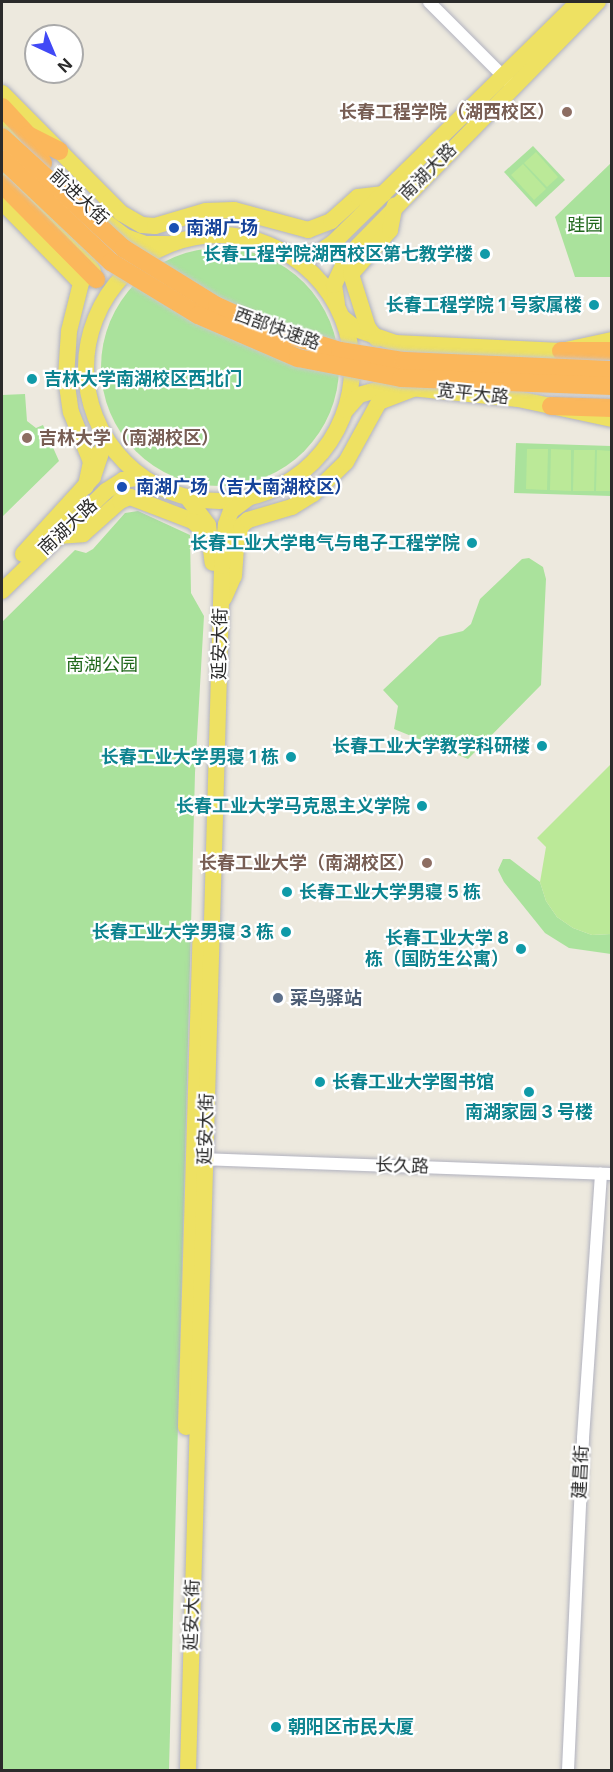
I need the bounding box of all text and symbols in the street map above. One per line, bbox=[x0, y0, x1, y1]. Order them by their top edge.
north arrow bbox=[24, 24, 84, 84]
text: N bbox=[54, 54, 76, 77]
place label: 长春工程学院（湖西校区） bbox=[339, 101, 555, 123]
marker: 长春工程学院（湖西校区） bbox=[560, 105, 574, 119]
street label: 南湖大路 bbox=[395, 139, 461, 205]
street label: 前进大街 bbox=[45, 165, 113, 229]
park label: 跬园 bbox=[567, 214, 603, 236]
place label: 南湖广场 bbox=[186, 217, 258, 239]
marker: 南湖广场 bbox=[167, 221, 181, 235]
place label: 长春工程学院湖西校区第七教学楼 bbox=[203, 243, 473, 265]
marker: 长春工程学院湖西校区第七教学楼 bbox=[478, 247, 492, 261]
place label: 长春工程学院 1 号家属楼 bbox=[386, 294, 582, 316]
marker: 长春工程学院 1 号家属楼 bbox=[587, 298, 601, 312]
street label: 西部快速路 bbox=[231, 303, 323, 355]
place label: 吉林大学南湖校区西北门 bbox=[44, 368, 242, 390]
marker: 吉林大学南湖校区西北门 bbox=[25, 372, 39, 386]
street label: 宽平大路 bbox=[436, 379, 510, 409]
place label: 吉林大学（南湖校区） bbox=[39, 427, 219, 449]
marker: 吉林大学（南湖校区） bbox=[20, 431, 34, 445]
place label: 南湖广场（吉大南湖校区） bbox=[136, 476, 352, 498]
marker: 南湖广场（吉大南湖校区） bbox=[113, 478, 131, 496]
street label: 南湖大路 bbox=[34, 495, 102, 559]
place label: 长春工业大学电气与电子工程学院 bbox=[190, 532, 460, 554]
marker: 长春工业大学电气与电子工程学院 bbox=[465, 536, 479, 550]
street label: 延安大街 bbox=[209, 608, 231, 680]
park label: 南湖公园 bbox=[66, 654, 138, 676]
place label: 长春工业大学教学科研楼 bbox=[332, 735, 530, 757]
marker: 长春工业大学教学科研楼 bbox=[535, 739, 549, 753]
place label: 长春工业大学男寝 1 栋 bbox=[101, 746, 279, 768]
marker: 长春工业大学男寝 1 栋 bbox=[284, 750, 298, 764]
place label: 长春工业大学马克思主义学院 bbox=[176, 795, 410, 817]
marker: 长春工业大学马克思主义学院 bbox=[415, 799, 429, 813]
place label: 长春工业大学（南湖校区） bbox=[199, 852, 415, 874]
marker: 长春工业大学（南湖校区） bbox=[420, 856, 434, 870]
place label: 长春工业大学男寝 5 栋 bbox=[299, 881, 481, 903]
marker: 长春工业大学男寝 5 栋 bbox=[280, 885, 294, 899]
place label: 长春工业大学男寝 3 栋 bbox=[92, 921, 274, 943]
marker: 长春工业大学男寝 3 栋 bbox=[279, 925, 293, 939]
place label: 长春工业大学 8 栋（国防生公寓） bbox=[365, 928, 509, 970]
marker: 长春工业大学 8 栋（国防生公寓） bbox=[514, 942, 528, 956]
place label: 菜鸟驿站 bbox=[290, 987, 362, 1009]
marker: 菜鸟驿站 bbox=[271, 991, 285, 1005]
place label: 长春工业大学图书馆 bbox=[332, 1071, 494, 1093]
marker: 长春工业大学图书馆 bbox=[313, 1075, 327, 1089]
marker: 南湖家园 3 号楼 bbox=[522, 1085, 536, 1099]
street label: 延安大街 bbox=[194, 1093, 218, 1165]
place label: 南湖家园 3 号楼 bbox=[465, 1101, 593, 1123]
street label: 长久路 bbox=[375, 1154, 429, 1178]
street label: 建昌街 bbox=[569, 1444, 593, 1500]
street label: 延安大街 bbox=[180, 1579, 204, 1651]
place label: 朝阳区市民大厦 bbox=[288, 1716, 414, 1738]
marker: 朝阳区市民大厦 bbox=[269, 1720, 283, 1734]

